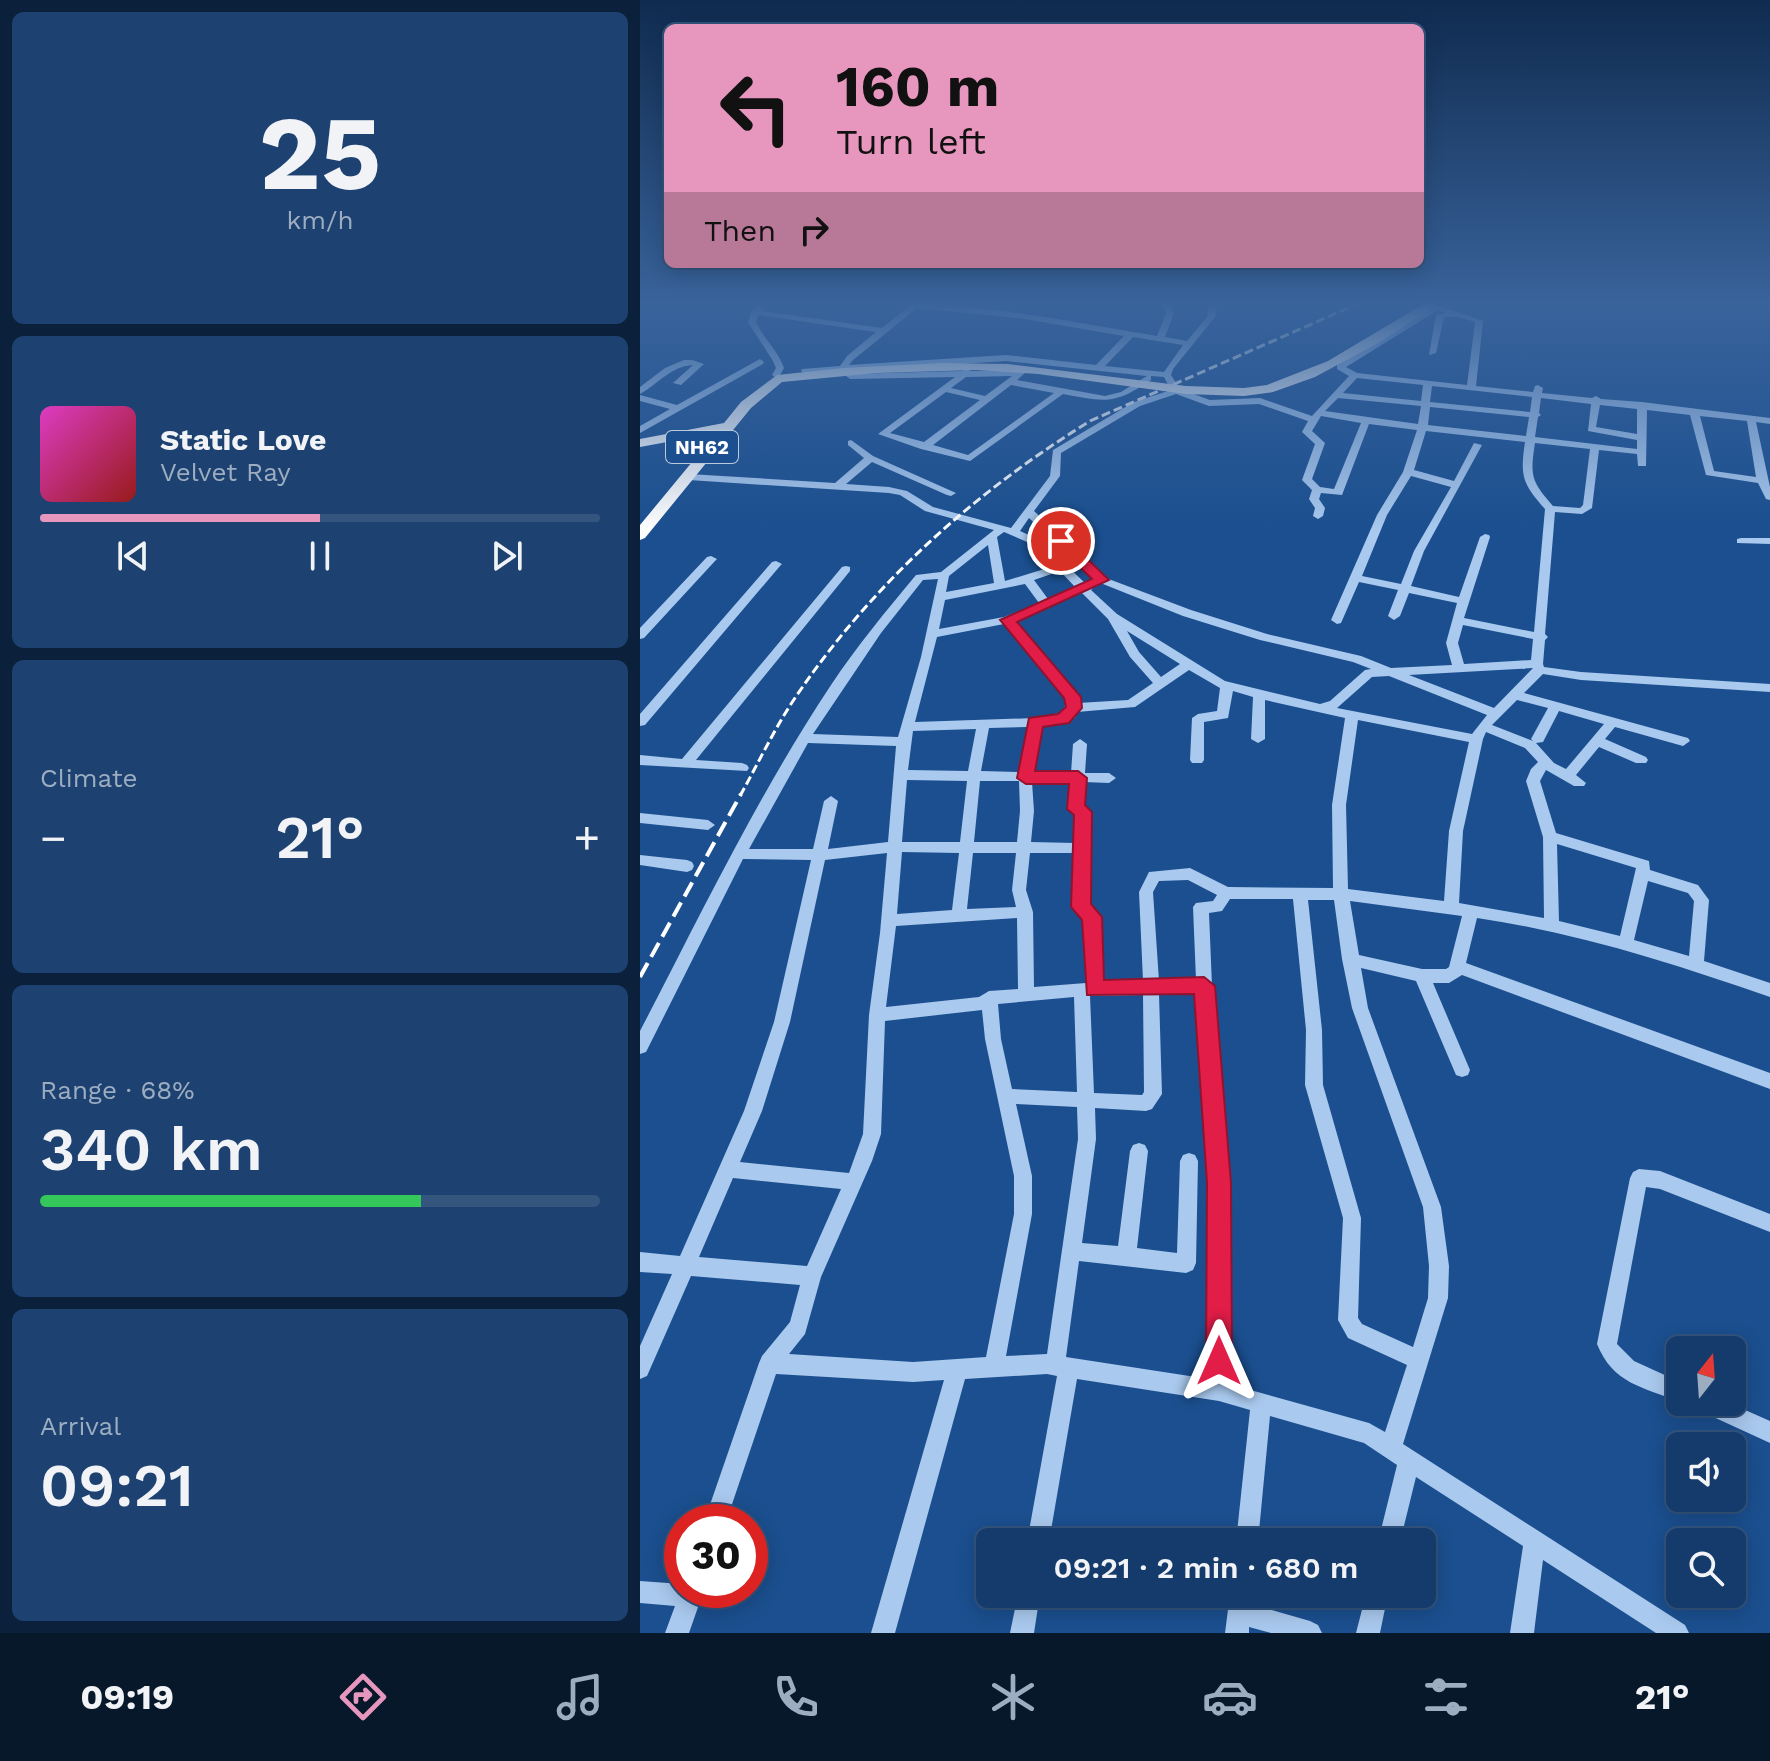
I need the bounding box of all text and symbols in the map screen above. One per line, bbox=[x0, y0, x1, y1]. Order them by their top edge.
text: 160 m bbox=[836, 54, 999, 120]
icon: left bbox=[704, 56, 808, 160]
text: 25 bbox=[259, 92, 381, 214]
text: Turn left bbox=[836, 121, 986, 163]
text: km/h bbox=[287, 205, 353, 235]
icon: right bbox=[792, 208, 836, 252]
text: Then bbox=[704, 213, 776, 248]
text: Static Love bbox=[160, 422, 326, 457]
road number: NH62 bbox=[666, 431, 738, 463]
text: Velvet Ray bbox=[160, 457, 291, 487]
pin bbox=[1027, 507, 1095, 575]
icon: arrive bbox=[1039, 519, 1083, 563]
icon: previous bbox=[111, 534, 155, 578]
icon: pause bbox=[298, 534, 342, 578]
icon: next bbox=[485, 534, 529, 578]
text: Climate bbox=[40, 763, 138, 793]
text: 21° bbox=[275, 802, 365, 873]
text: − bbox=[40, 812, 67, 864]
text: + bbox=[573, 812, 600, 864]
text: Range · 68% bbox=[40, 1075, 195, 1105]
text: 340 km bbox=[40, 1114, 263, 1185]
position arrow bbox=[1177, 1319, 1261, 1403]
north arrow bbox=[1666, 1336, 1746, 1416]
map controls bbox=[1666, 1336, 1746, 1608]
text: Arrival bbox=[40, 1411, 121, 1441]
button: sound bbox=[1666, 1432, 1746, 1512]
text: 09:21 bbox=[40, 1450, 194, 1521]
speed limit sign: 30 bbox=[664, 1504, 768, 1608]
button: search bbox=[1666, 1528, 1746, 1608]
text: 09:21 · 2 min · 680 m bbox=[1054, 1550, 1358, 1585]
icon: directions bbox=[335, 1669, 391, 1725]
icon: music bbox=[552, 1669, 608, 1725]
icon: phone bbox=[768, 1669, 824, 1725]
icon: climate bbox=[985, 1669, 1041, 1725]
icon: car bbox=[1202, 1669, 1258, 1725]
icon: filters bbox=[1418, 1669, 1474, 1725]
text: 09:19 bbox=[80, 1676, 174, 1718]
text: 21° bbox=[1635, 1676, 1690, 1718]

